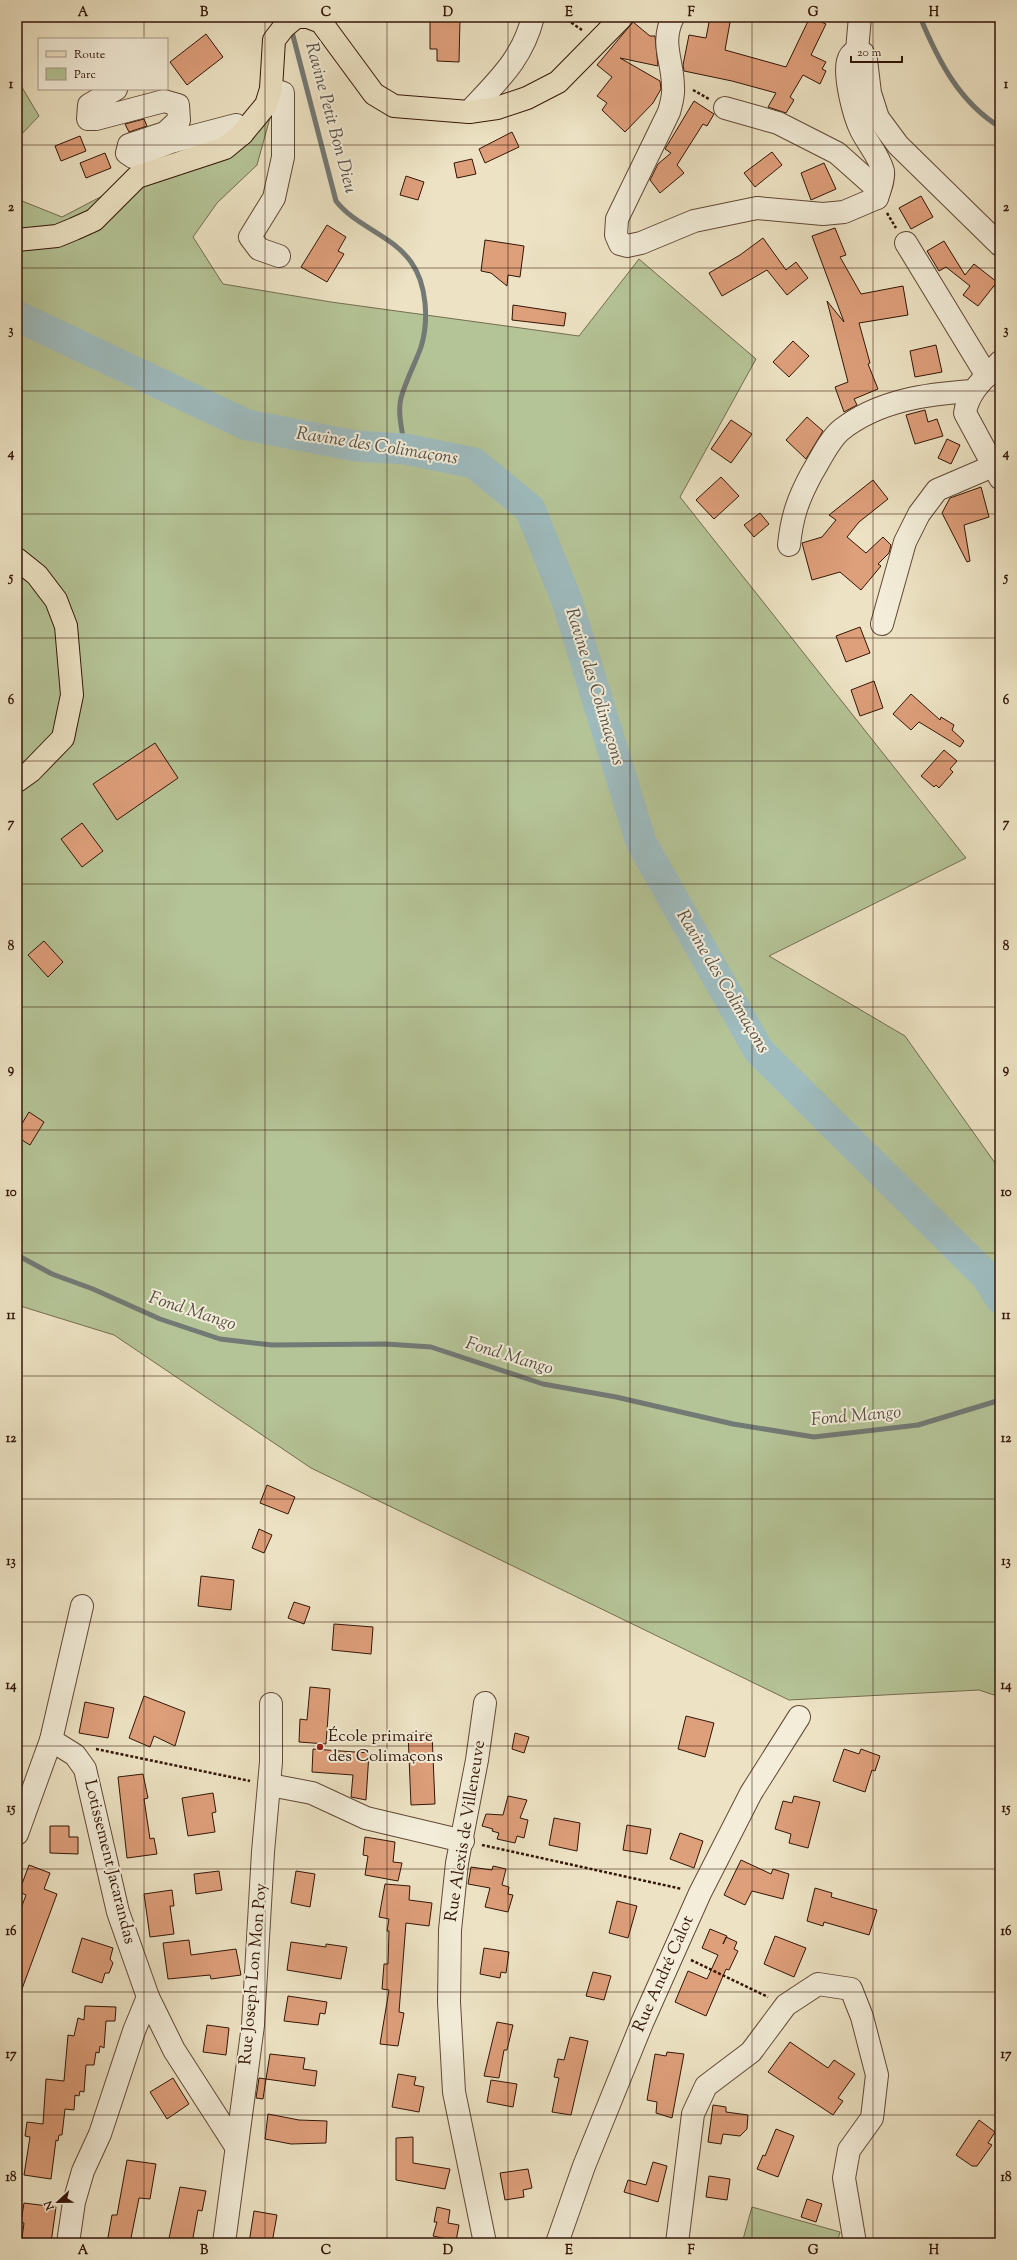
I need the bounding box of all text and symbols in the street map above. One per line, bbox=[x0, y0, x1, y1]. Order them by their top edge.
text: A bbox=[78, 4, 89, 22]
text: B bbox=[200, 4, 209, 22]
text: C bbox=[321, 4, 331, 22]
text: D bbox=[443, 4, 453, 22]
text: E bbox=[565, 4, 573, 22]
text: F bbox=[687, 4, 695, 22]
text: G bbox=[808, 4, 819, 22]
text: H bbox=[929, 4, 940, 22]
legend bbox=[38, 38, 168, 90]
scale bar bbox=[851, 38, 902, 64]
water label: Ravine Petit Bon Dieu bbox=[297, 39, 363, 197]
text: 20 m bbox=[857, 44, 882, 62]
text: Route bbox=[74, 46, 106, 64]
text: Parc bbox=[74, 66, 96, 84]
text: 1 bbox=[9, 76, 14, 94]
text: 1 bbox=[1004, 76, 1009, 94]
text: 2 bbox=[8, 199, 15, 217]
text: 2 bbox=[1003, 199, 1010, 217]
text: 3 bbox=[8, 322, 14, 340]
text: 3 bbox=[1003, 322, 1009, 340]
water label: Ravine des Colimaçons bbox=[294, 421, 460, 473]
text: 4 bbox=[7, 445, 15, 463]
text: 4 bbox=[1002, 445, 1010, 463]
text: 5 bbox=[8, 569, 14, 587]
text: 5 bbox=[1003, 569, 1009, 587]
water label: Ravine des Colimaçons bbox=[558, 605, 630, 769]
text: 6 bbox=[8, 692, 15, 710]
text: 6 bbox=[1003, 692, 1010, 710]
text: 7 bbox=[8, 815, 15, 833]
text: 7 bbox=[1003, 815, 1010, 833]
water label: Ravine des Colimaçons bbox=[669, 905, 775, 1059]
text: 8 bbox=[8, 938, 15, 956]
text: 8 bbox=[1003, 938, 1010, 956]
text: 9 bbox=[8, 1061, 15, 1079]
text: 9 bbox=[1003, 1061, 1010, 1079]
text: 10 bbox=[5, 1184, 17, 1202]
text: 10 bbox=[1000, 1184, 1012, 1202]
water label: Fond Mango bbox=[145, 1286, 239, 1338]
text: 11 bbox=[7, 1307, 16, 1325]
text: 11 bbox=[1002, 1307, 1011, 1325]
water label: Fond Mango bbox=[462, 1331, 556, 1383]
water label: Fond Mango bbox=[810, 1400, 902, 1434]
text: 12 bbox=[6, 1430, 17, 1448]
text: 12 bbox=[1001, 1430, 1012, 1448]
text: 13 bbox=[6, 1553, 16, 1571]
text: 13 bbox=[1001, 1553, 1011, 1571]
text: 14 bbox=[6, 1677, 17, 1695]
text: 14 bbox=[1001, 1677, 1012, 1695]
place label: École primaire des Colimaçons bbox=[328, 1725, 443, 1769]
street label: Rue Alexis de Villeneuve bbox=[440, 1739, 492, 1923]
marker: École primaire des Colimaçons bbox=[315, 1742, 325, 1752]
street label: Lotissement Jacarandas bbox=[77, 1777, 141, 1947]
text: 15 bbox=[7, 1800, 16, 1818]
text: 15 bbox=[1002, 1800, 1011, 1818]
street label: Rue Joseph Lon Mon Poy bbox=[234, 1882, 274, 2066]
street label: Rue André Calot bbox=[628, 1912, 700, 2036]
text: 16 bbox=[6, 1923, 17, 1941]
text: 16 bbox=[1001, 1923, 1012, 1941]
text: 17 bbox=[6, 2046, 17, 2064]
text: 17 bbox=[1001, 2046, 1012, 2064]
text: 18 bbox=[6, 2169, 17, 2187]
text: 18 bbox=[1001, 2169, 1012, 2187]
north arrow bbox=[38, 2182, 78, 2222]
text: N bbox=[41, 2198, 59, 2213]
text: A bbox=[78, 2242, 89, 2260]
text: B bbox=[200, 2242, 209, 2260]
text: C bbox=[321, 2242, 331, 2260]
text: D bbox=[443, 2242, 453, 2260]
text: E bbox=[565, 2242, 573, 2260]
text: F bbox=[687, 2242, 695, 2260]
text: G bbox=[808, 2242, 819, 2260]
text: H bbox=[929, 2242, 940, 2260]

